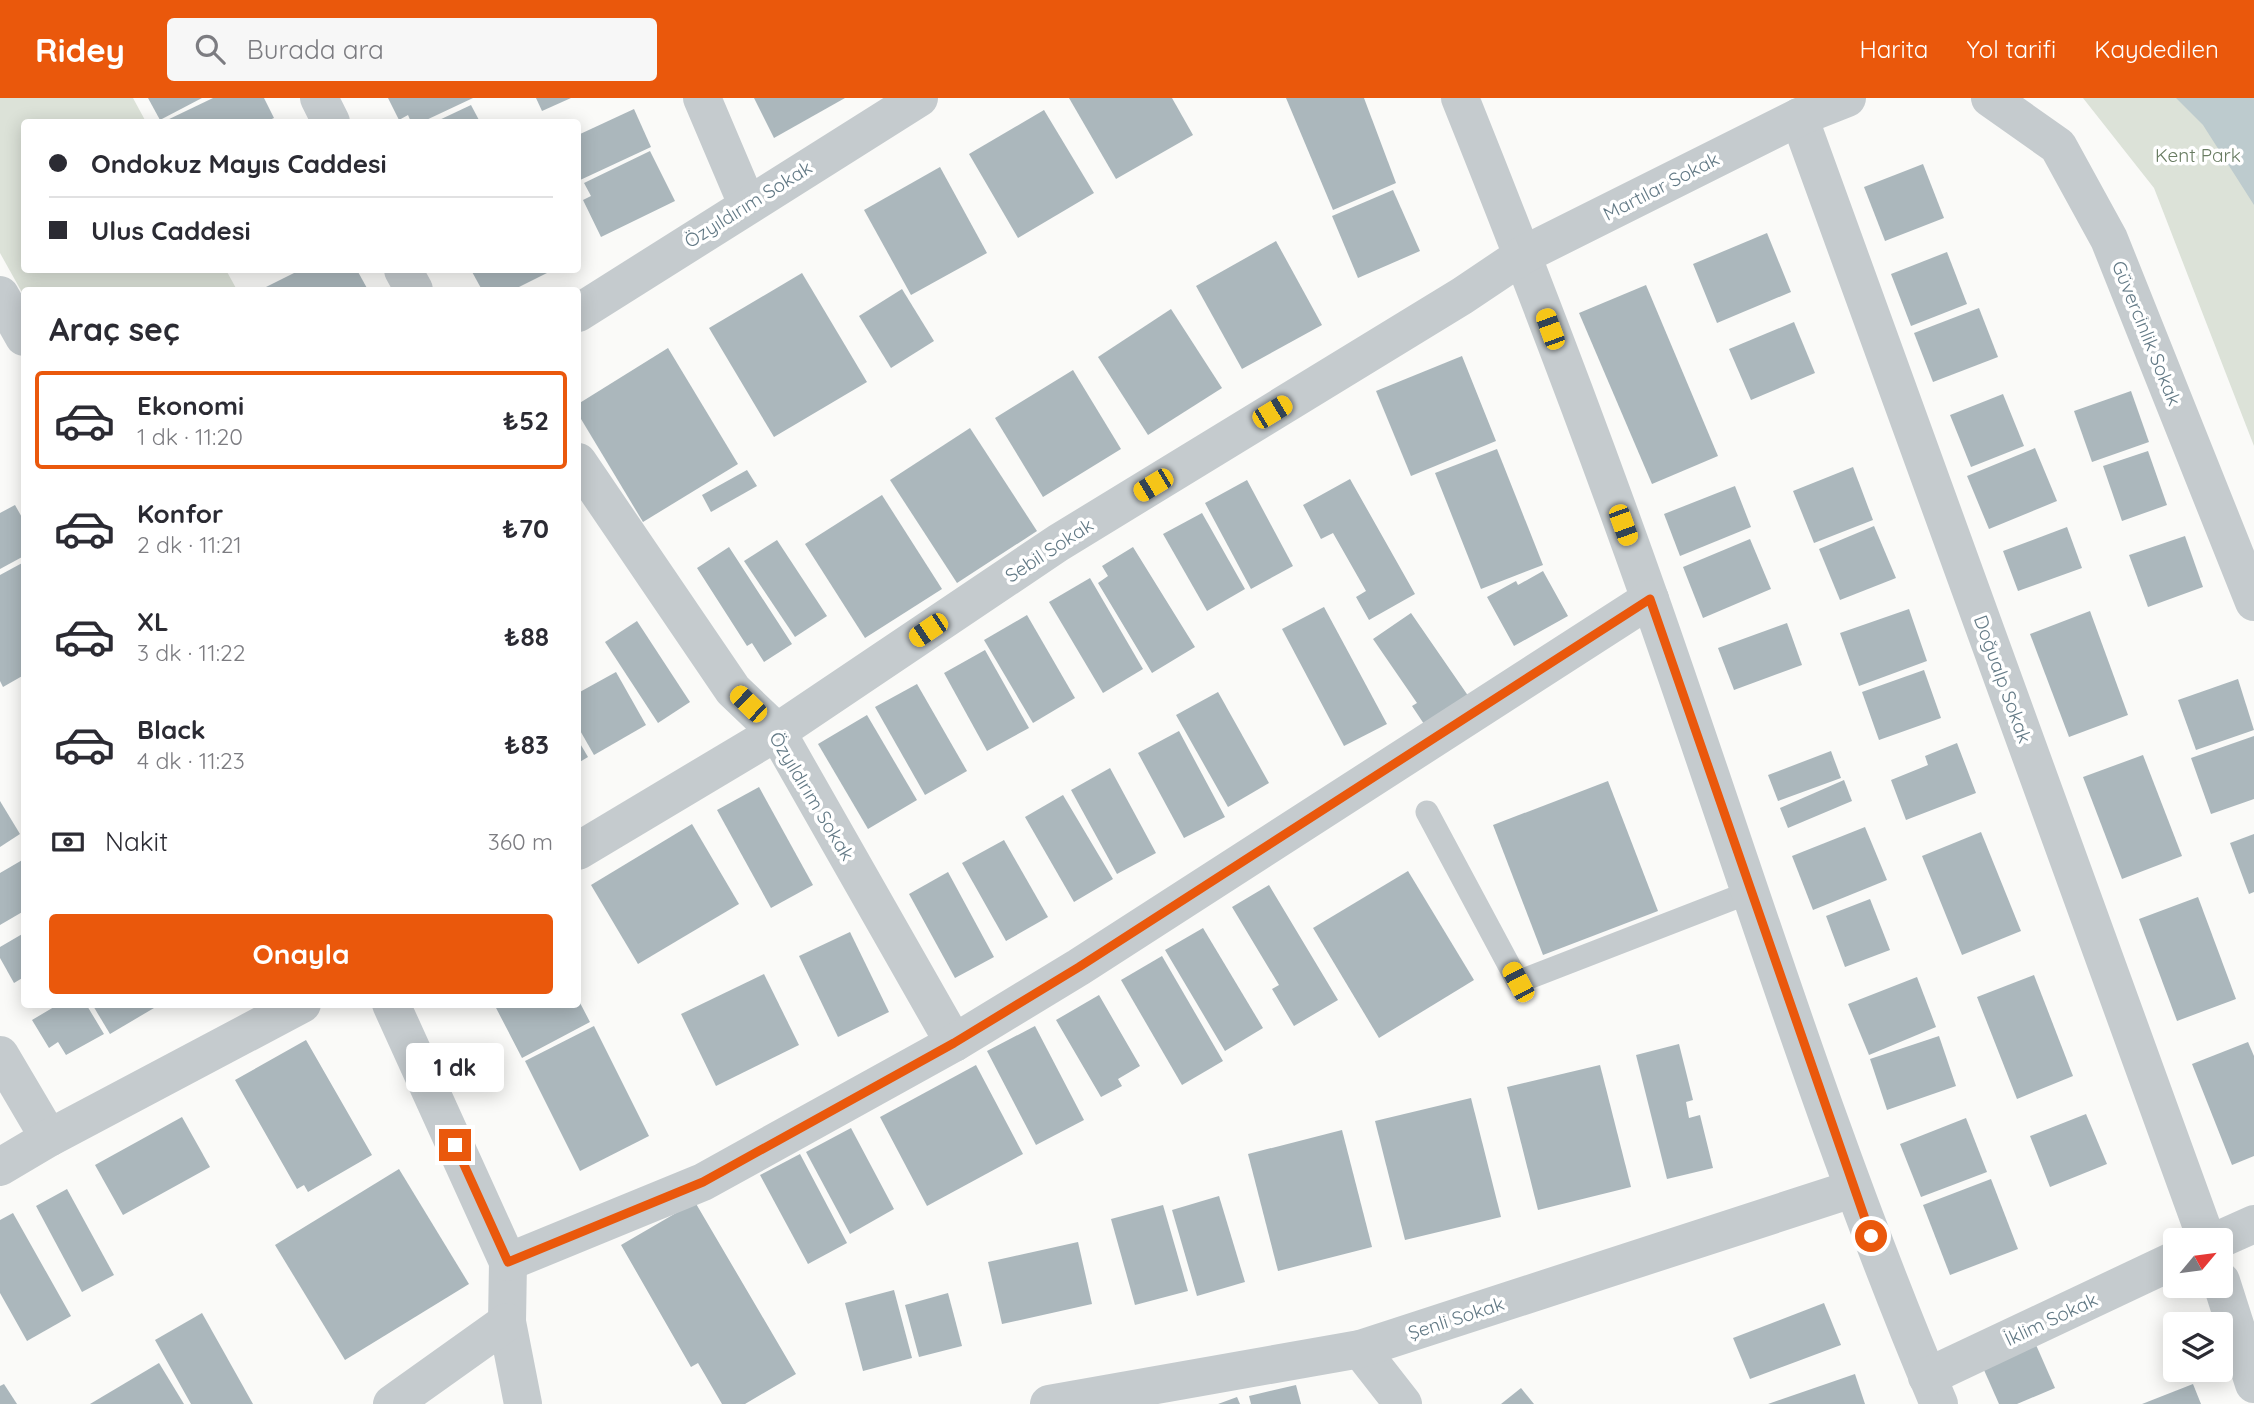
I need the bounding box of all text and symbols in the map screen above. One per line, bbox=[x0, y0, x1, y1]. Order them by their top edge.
search box bbox=[167, 18, 657, 81]
text: Ridey bbox=[35, 29, 125, 70]
icon: search bbox=[191, 30, 229, 68]
text: Burada ara bbox=[247, 33, 384, 66]
text: Harita bbox=[1860, 34, 1928, 64]
text: Yol tarifi bbox=[1966, 34, 2056, 64]
text: Kaydedilen bbox=[2094, 34, 2219, 64]
park label: Kent Park bbox=[2155, 143, 2241, 167]
street label: Martılar Sokak bbox=[1599, 146, 1723, 226]
text: Ondokuz Mayıs Caddesi bbox=[91, 147, 387, 180]
street label: Özyıldırım Sokak bbox=[680, 155, 816, 253]
text: Ulus Caddesi bbox=[91, 214, 251, 247]
street label: Güvercinlik Sokak bbox=[2107, 257, 2187, 409]
car bbox=[1533, 306, 1568, 352]
text: Araç seç bbox=[49, 309, 180, 349]
icon: car bbox=[53, 389, 116, 452]
text: Ekonomi bbox=[137, 389, 244, 422]
car bbox=[1249, 392, 1296, 432]
text: ₺52 bbox=[503, 404, 549, 437]
text: 1 dk · 11:20 bbox=[137, 422, 243, 451]
car bbox=[1130, 465, 1177, 505]
icon: car bbox=[53, 497, 116, 560]
text: Konfor bbox=[137, 497, 223, 530]
car bbox=[1606, 502, 1641, 548]
text: ₺70 bbox=[502, 512, 549, 545]
street label: Sebil Sokak bbox=[1000, 513, 1098, 587]
text: 2 dk · 11:21 bbox=[137, 530, 242, 559]
icon: car bbox=[53, 605, 116, 668]
text: XL bbox=[137, 605, 169, 638]
car bbox=[905, 610, 952, 650]
street label: Doğualp Sokak bbox=[1969, 612, 2037, 746]
text: ₺88 bbox=[504, 620, 549, 653]
text: 3 dk · 11:22 bbox=[137, 638, 245, 667]
car bbox=[726, 682, 771, 726]
icon: car bbox=[53, 713, 116, 776]
text: Black bbox=[137, 713, 206, 746]
street label: Özyıldırım Sokak bbox=[764, 727, 860, 865]
text: ₺83 bbox=[504, 728, 549, 761]
text: 4 dk · 11:23 bbox=[137, 746, 245, 775]
icon: cash bbox=[49, 823, 87, 861]
text: Nakit bbox=[105, 825, 168, 858]
text: 360 m bbox=[488, 827, 553, 856]
button: Onayla bbox=[49, 914, 553, 994]
car bbox=[1499, 959, 1538, 1005]
callout: 1 dk bbox=[406, 1044, 504, 1093]
text: 1 dk bbox=[434, 1053, 476, 1082]
route end bbox=[439, 1129, 471, 1161]
route start bbox=[1855, 1220, 1887, 1252]
north arrow bbox=[2163, 1228, 2233, 1298]
map controls bbox=[2163, 1228, 2233, 1382]
street label: İklim Sokak bbox=[2001, 1287, 2101, 1351]
street label: Şenli Sokak bbox=[1405, 1291, 1507, 1345]
button: layers bbox=[2163, 1312, 2233, 1382]

